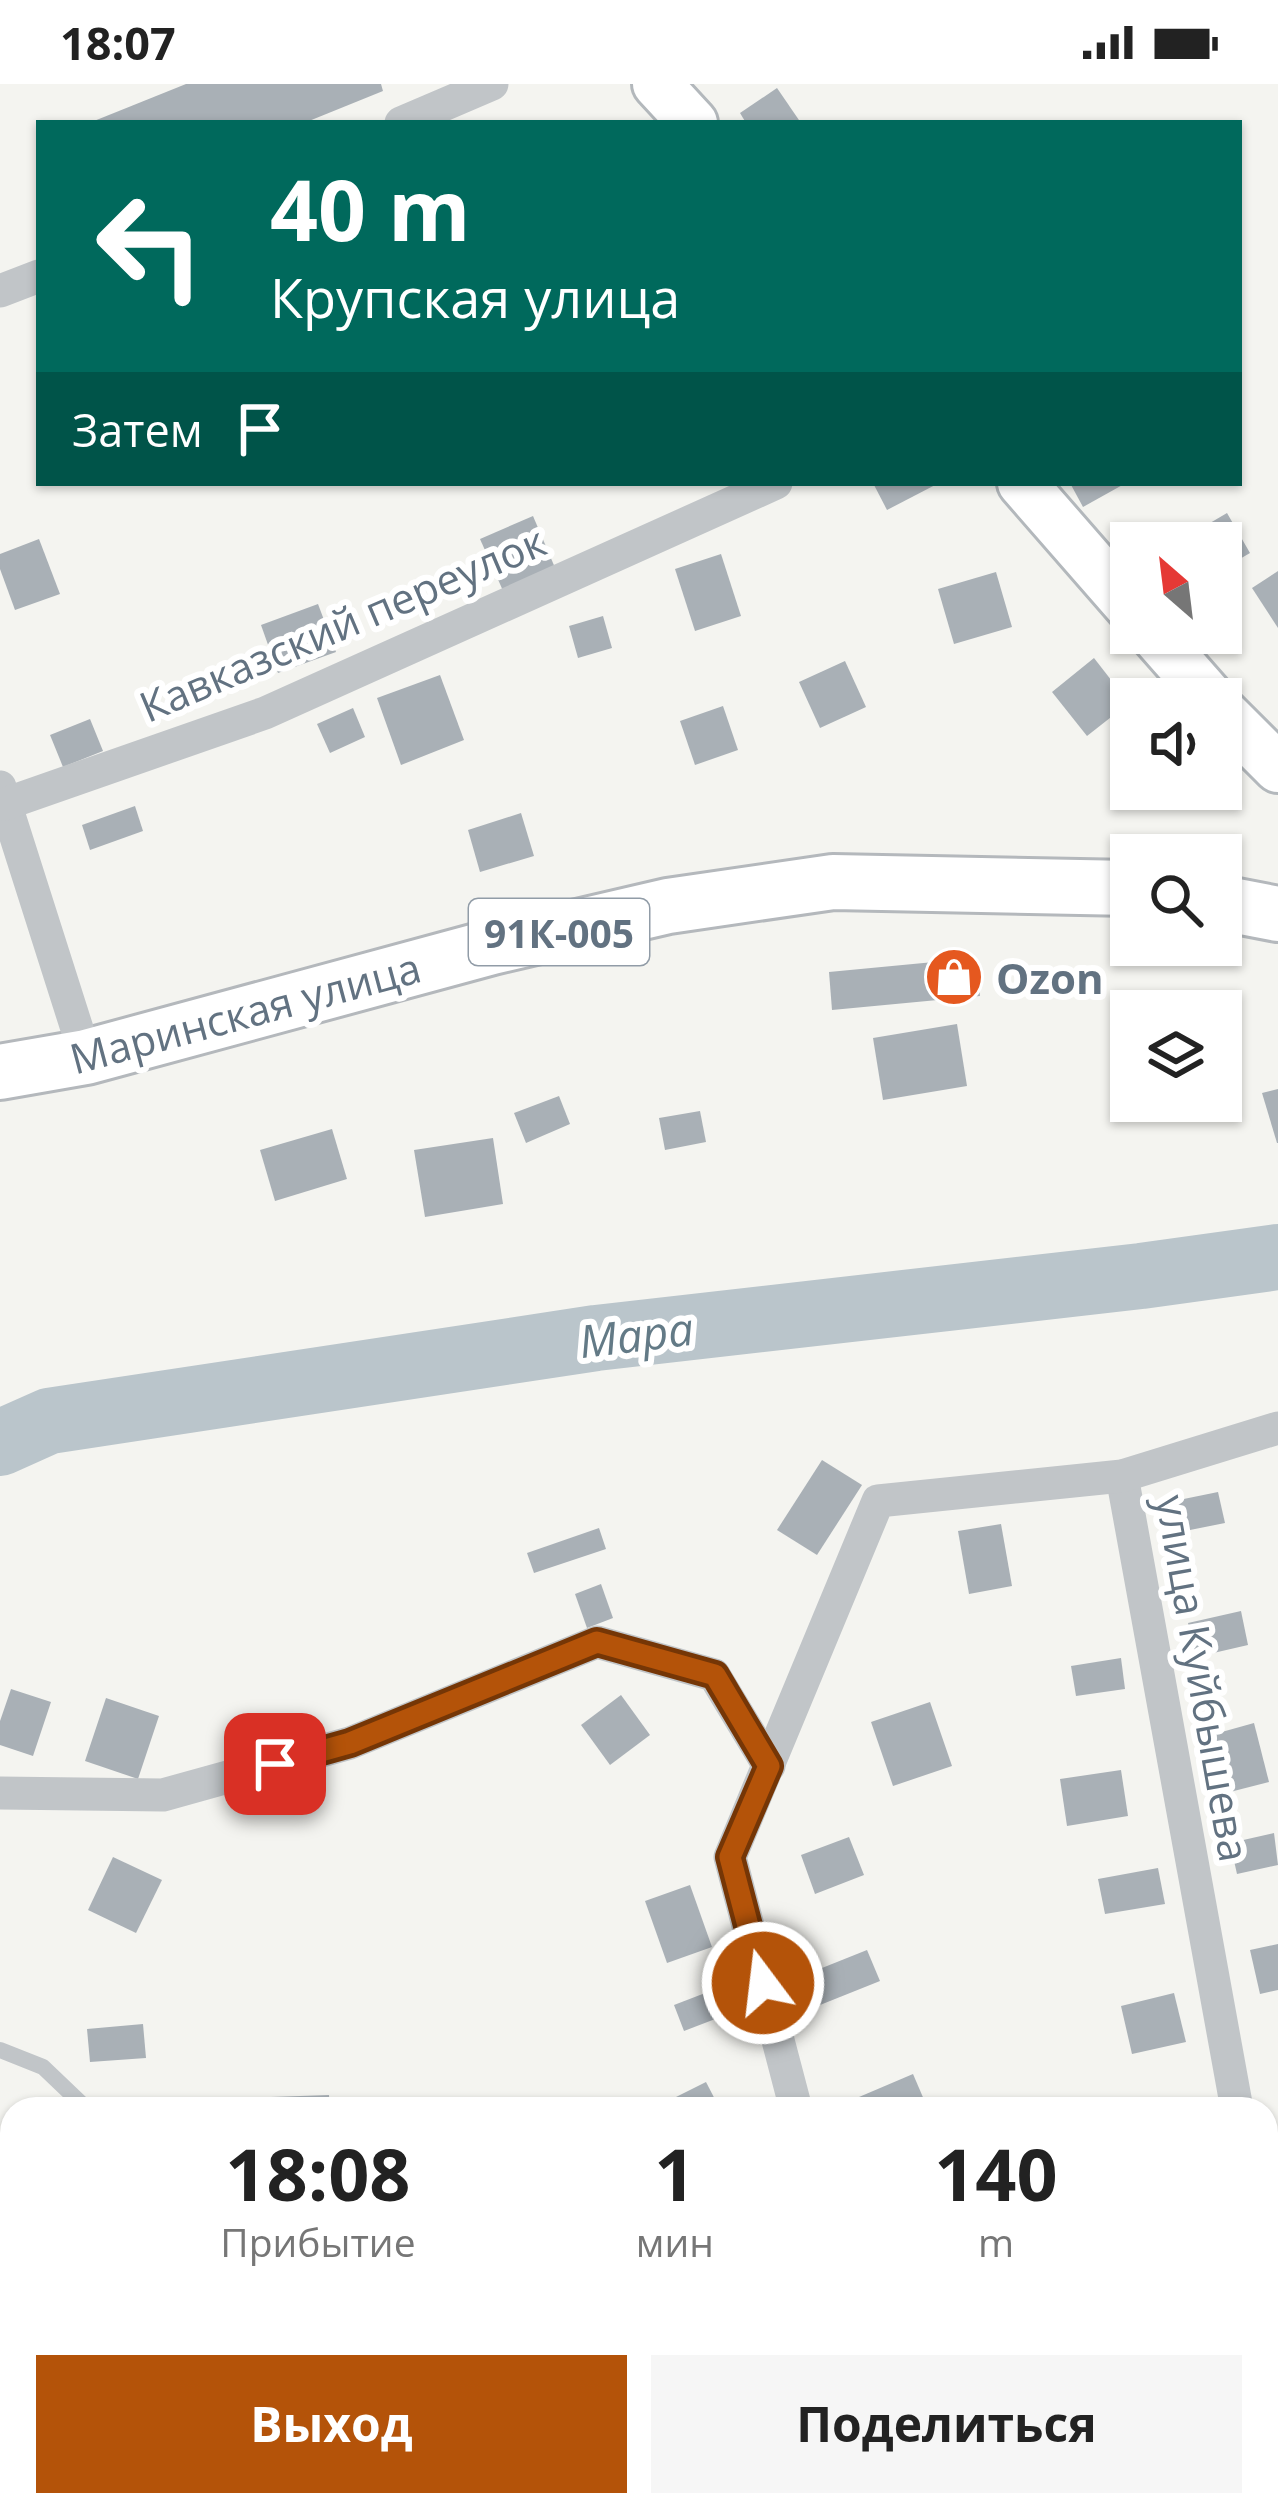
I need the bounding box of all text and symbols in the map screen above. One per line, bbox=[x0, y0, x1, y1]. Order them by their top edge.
text: 18:07 bbox=[60, 12, 176, 73]
text: 40 m bbox=[270, 151, 470, 266]
icon: left bbox=[72, 168, 228, 324]
text: Крупская улица bbox=[270, 260, 680, 334]
icon: arrive bbox=[227, 396, 293, 462]
text: Затем bbox=[72, 399, 203, 460]
street label: Кавказский переулок bbox=[130, 512, 554, 734]
north arrow bbox=[1110, 522, 1242, 654]
map controls bbox=[1110, 522, 1242, 1122]
button: sound bbox=[1110, 678, 1242, 810]
button: search bbox=[1110, 834, 1242, 966]
road number: 91К-005 bbox=[469, 899, 649, 965]
street label: Маринская улица bbox=[63, 938, 427, 1086]
shop icon: Ozon bbox=[923, 946, 985, 1008]
place label: Ozon bbox=[996, 949, 1104, 1006]
button: layers bbox=[1110, 990, 1242, 1122]
water label: Мара bbox=[575, 1297, 697, 1371]
street label: улица Куйбышева bbox=[1144, 1490, 1264, 1866]
pin bbox=[224, 1713, 326, 1815]
icon: arrive bbox=[242, 1731, 308, 1797]
position arrow bbox=[700, 1920, 826, 2046]
text: 18:08 bbox=[225, 2124, 411, 2222]
text: 1 bbox=[654, 2124, 695, 2222]
text: 140 bbox=[934, 2124, 1058, 2222]
text: Прибытие bbox=[220, 2215, 416, 2268]
text: мин bbox=[636, 2215, 714, 2268]
text: m bbox=[978, 2215, 1014, 2268]
button: Выход bbox=[36, 2355, 627, 2493]
button: Поделиться bbox=[651, 2355, 1242, 2493]

